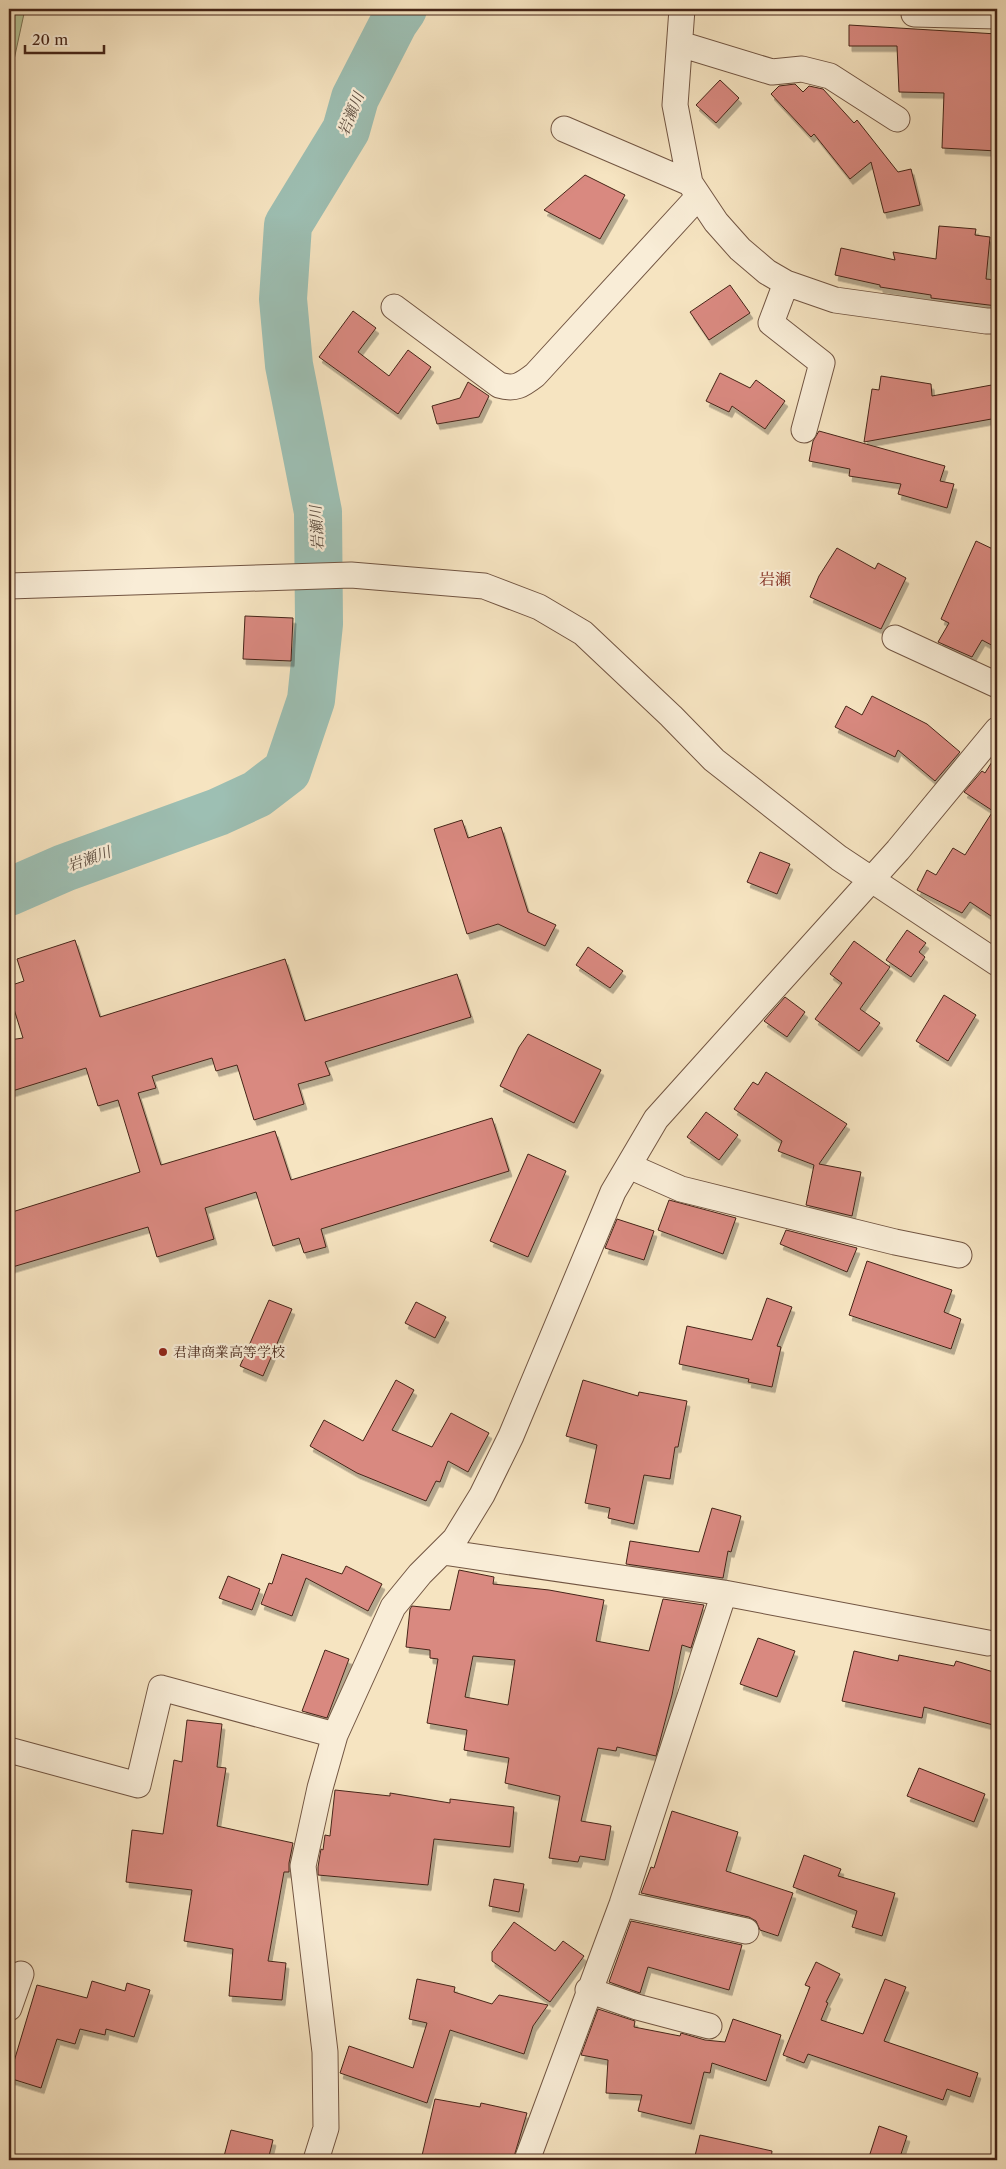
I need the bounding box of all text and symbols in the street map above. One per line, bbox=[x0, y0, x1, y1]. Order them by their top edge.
scale bar bbox=[25, 22, 104, 54]
text: 20 m bbox=[32, 30, 68, 49]
water label: 岩瀬川 bbox=[333, 88, 369, 138]
water label: 岩瀬川 bbox=[306, 503, 327, 551]
district label: 岩瀬 bbox=[759, 569, 791, 589]
water label: 岩瀬川 bbox=[64, 841, 115, 875]
place label: 君津商業高等学校 bbox=[173, 1343, 285, 1361]
marker: 君津商業高等学校 bbox=[157, 1346, 169, 1358]

